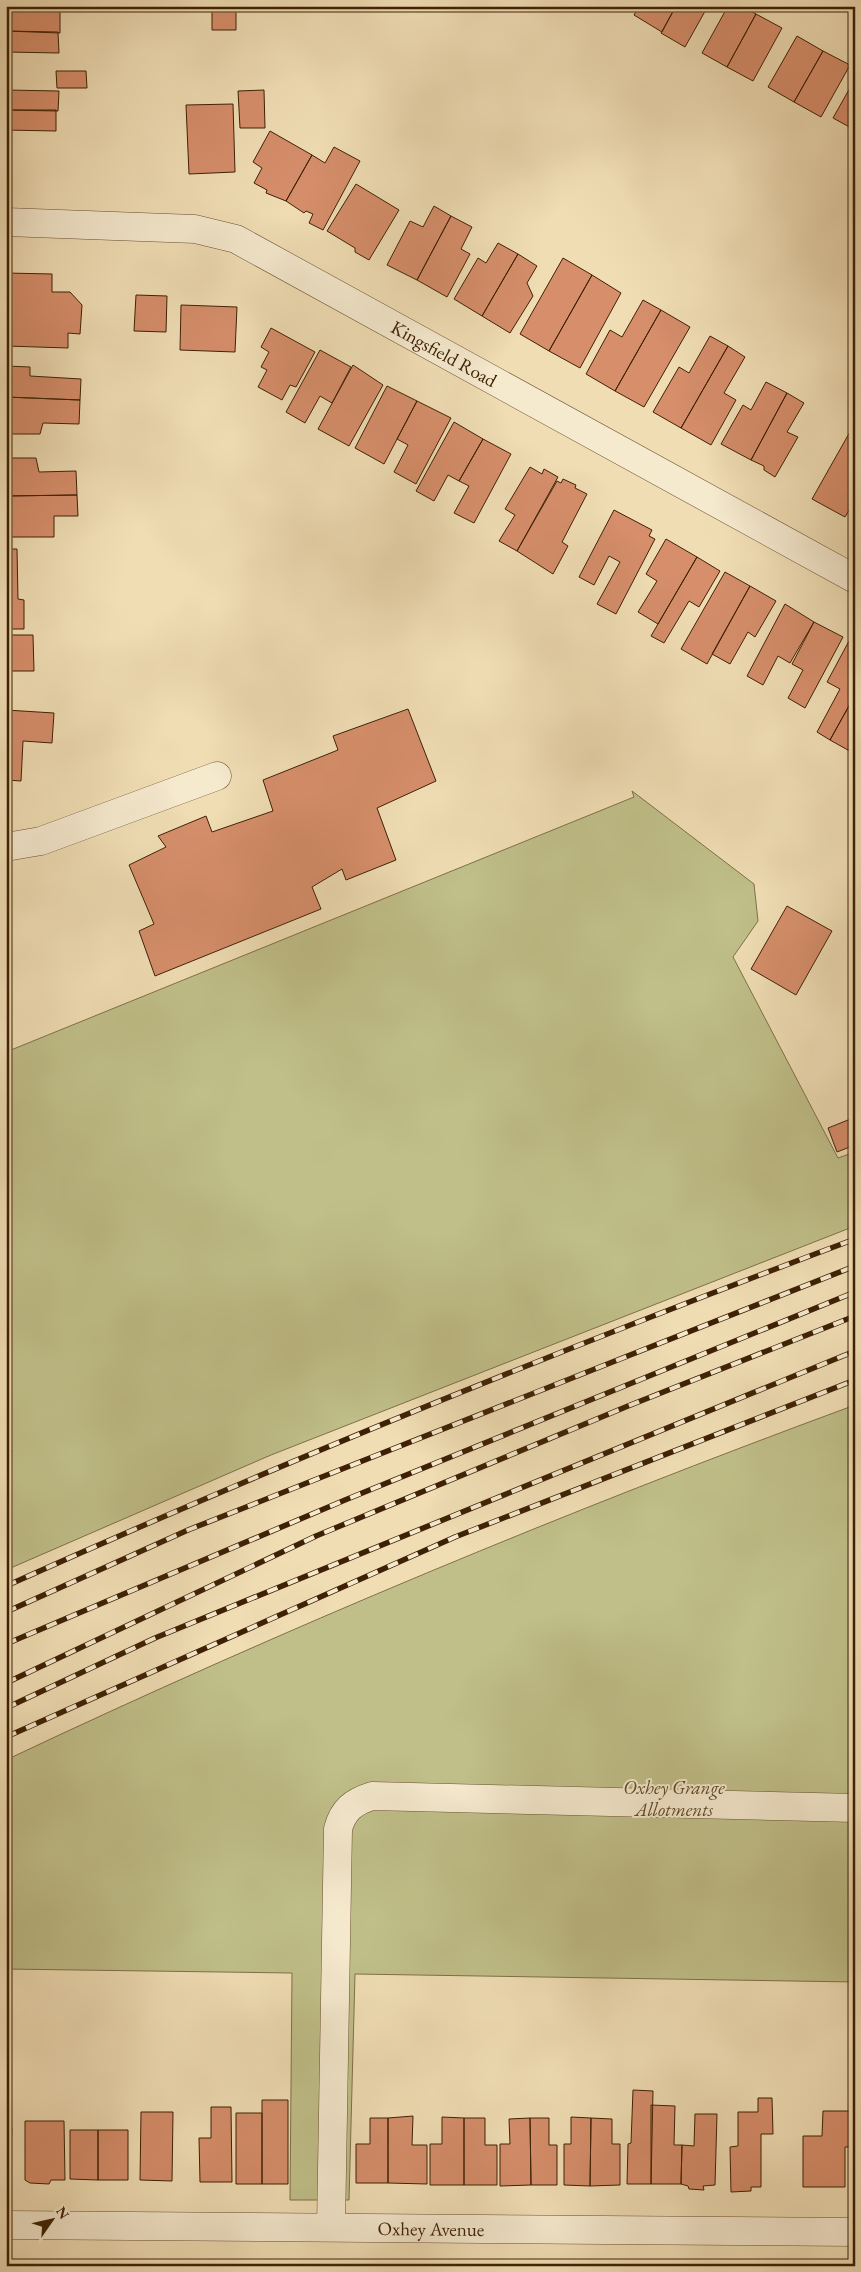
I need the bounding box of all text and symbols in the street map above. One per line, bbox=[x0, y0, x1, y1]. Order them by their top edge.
street label: Kingsfield Road bbox=[387, 315, 502, 393]
park label: Oxhey Grange Allotments bbox=[623, 1775, 725, 1822]
north arrow bbox=[28, 2194, 78, 2244]
text: N bbox=[52, 2203, 74, 2223]
street label: Oxhey Avenue bbox=[378, 2216, 484, 2242]

